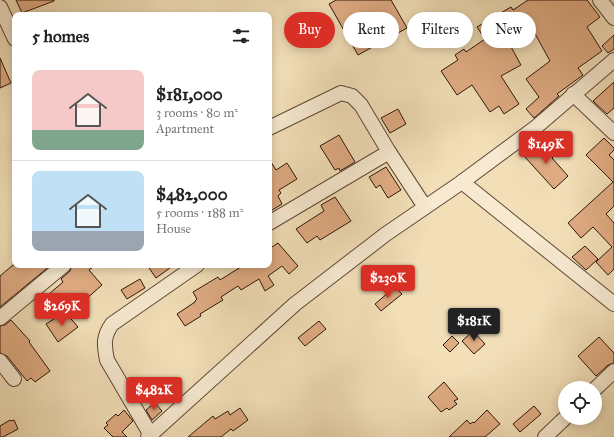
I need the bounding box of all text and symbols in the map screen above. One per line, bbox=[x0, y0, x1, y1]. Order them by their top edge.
chip: Buy bbox=[284, 12, 335, 48]
chip: Rent bbox=[343, 12, 399, 48]
chip: Filters bbox=[407, 12, 473, 48]
chip: New bbox=[481, 12, 536, 48]
icon: filters bbox=[230, 25, 252, 47]
text: 5 homes bbox=[32, 26, 89, 47]
text: $181,000 bbox=[156, 84, 223, 105]
icon: home bbox=[64, 86, 112, 134]
text: 3 rooms · 80 m² bbox=[156, 105, 238, 121]
text: Apartment bbox=[156, 121, 214, 137]
pin: $149K bbox=[518, 131, 574, 165]
text: $149K bbox=[528, 136, 564, 152]
text: $482,000 bbox=[156, 184, 228, 205]
icon: home bbox=[64, 187, 112, 235]
text: 5 rooms · 188 m² bbox=[156, 205, 243, 221]
text: House bbox=[156, 221, 191, 237]
pin: $230K bbox=[360, 265, 416, 299]
text: $230K bbox=[370, 270, 406, 286]
pin: $269K bbox=[34, 293, 90, 327]
text: $269K bbox=[43, 298, 81, 314]
pin: $181K bbox=[446, 308, 502, 342]
text: $181K bbox=[457, 313, 491, 329]
pin: $482K bbox=[126, 377, 182, 411]
map controls bbox=[558, 381, 602, 425]
button: locate bbox=[558, 381, 602, 425]
text: $482K bbox=[135, 382, 173, 398]

